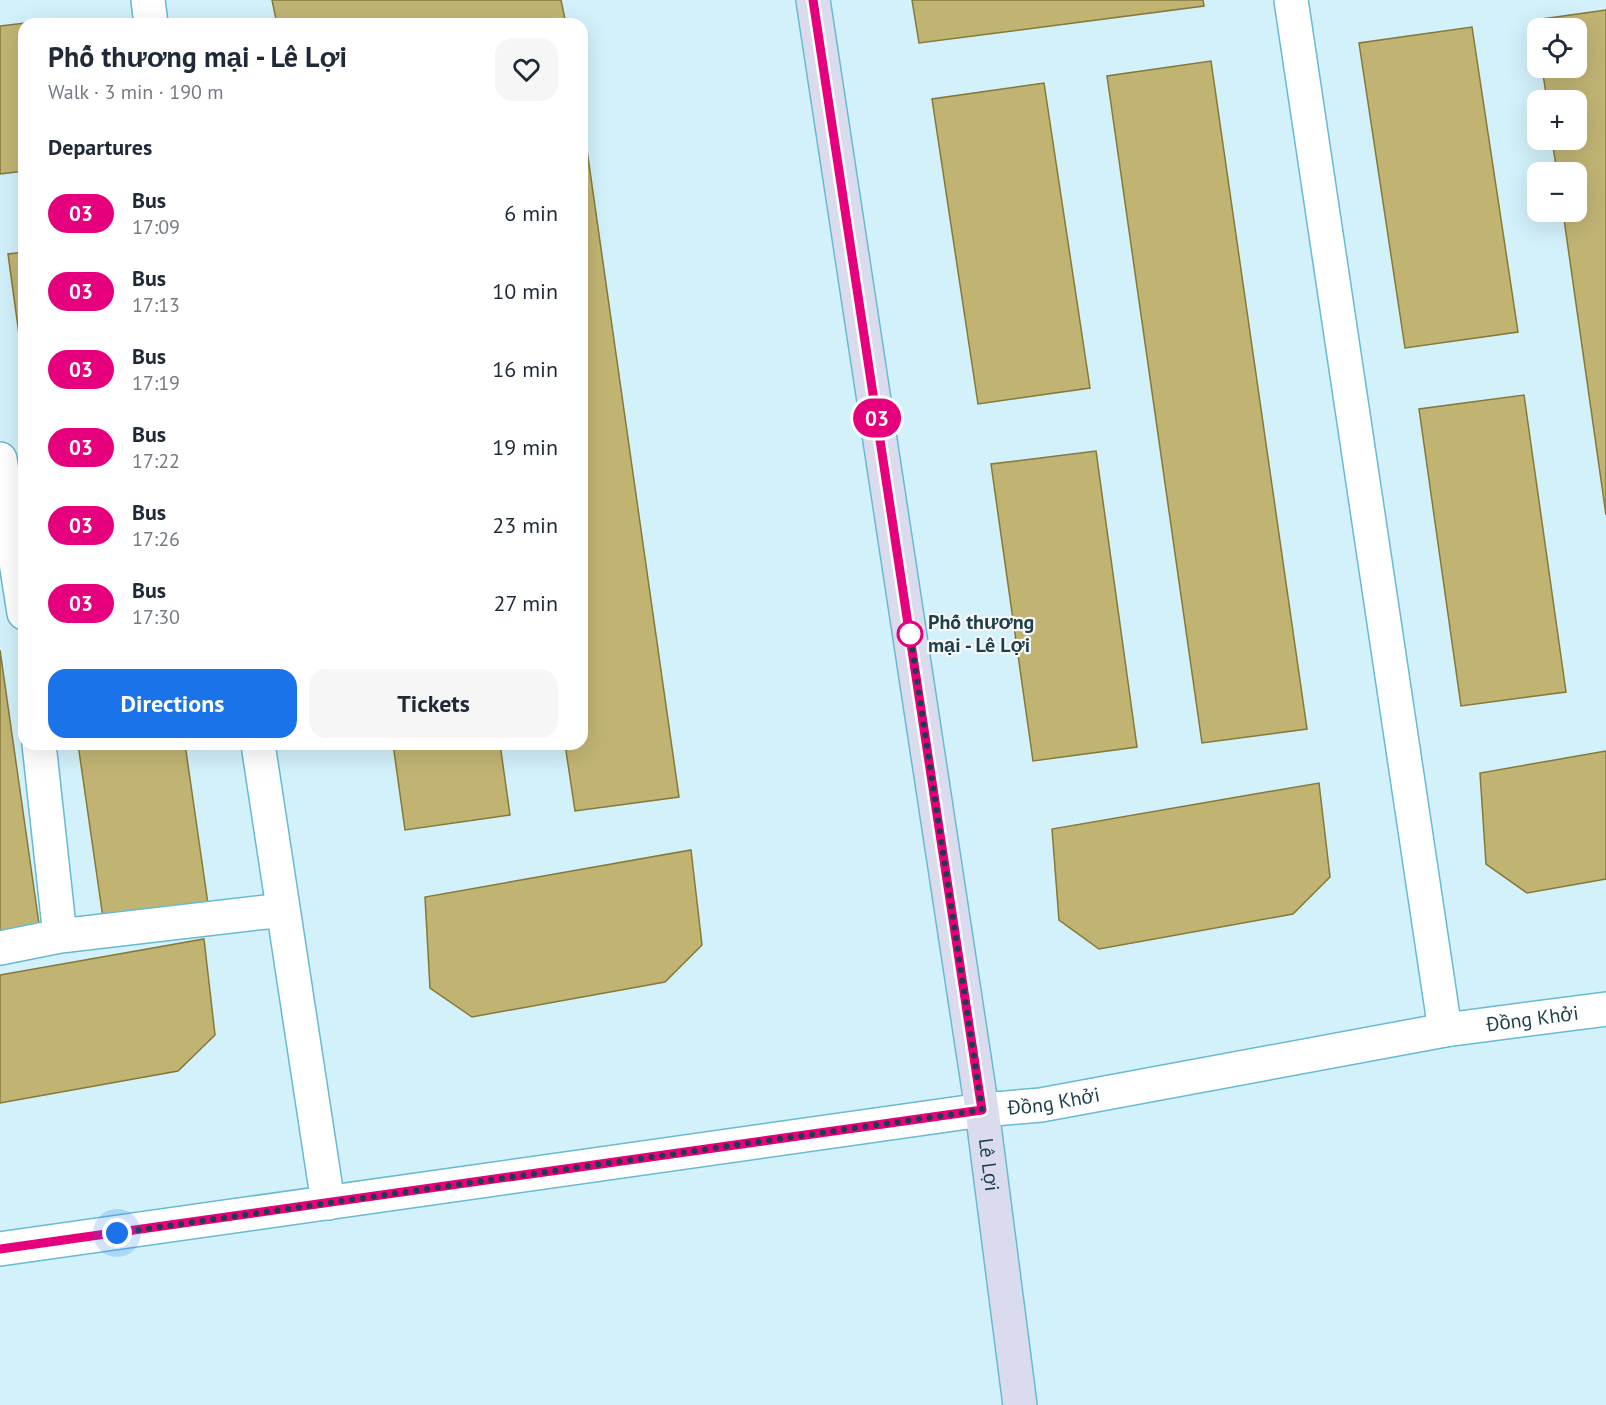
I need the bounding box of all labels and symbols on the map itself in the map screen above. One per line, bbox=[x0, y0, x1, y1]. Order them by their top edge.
line badge: 03 bbox=[850, 398, 904, 438]
place label: Phố thương mại - Lê Lợi bbox=[928, 609, 1034, 658]
marker: Phố thương mại - Lê Lợi bbox=[897, 621, 923, 647]
street label: Đồng Khởi bbox=[1484, 1000, 1580, 1038]
street label: Đồng Khởi bbox=[1006, 1081, 1102, 1121]
street label: Lê Lợi bbox=[973, 1137, 1005, 1193]
your location bbox=[102, 1218, 132, 1248]

